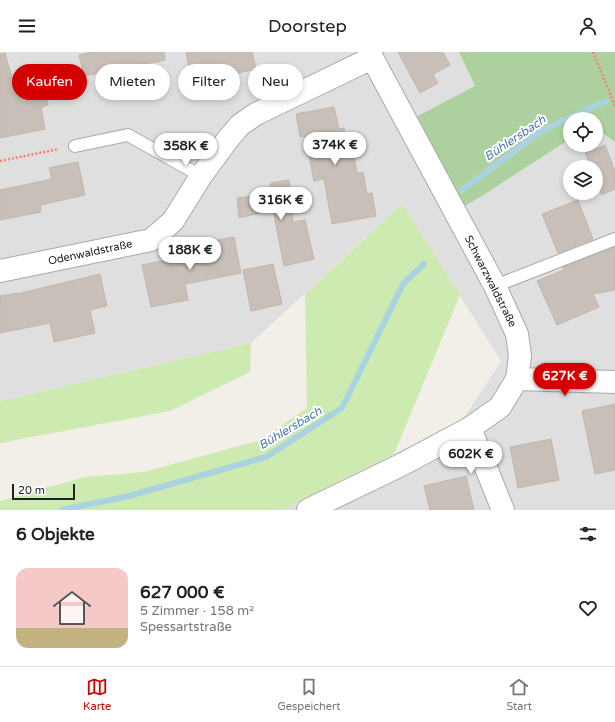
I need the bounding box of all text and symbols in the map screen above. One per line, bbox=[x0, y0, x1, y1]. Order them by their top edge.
icon: menu bbox=[16, 15, 38, 37]
text: Doorstep bbox=[268, 15, 347, 37]
icon: person bbox=[577, 15, 599, 37]
chip: Kaufen bbox=[12, 64, 87, 100]
chip: Mieten bbox=[95, 64, 170, 100]
chip: Filter bbox=[178, 64, 240, 100]
chip: Neu bbox=[248, 64, 303, 100]
water label: Bühlersbach bbox=[482, 112, 549, 164]
map controls bbox=[563, 112, 603, 200]
button: locate bbox=[563, 112, 603, 152]
pin: 374K € bbox=[302, 132, 368, 166]
pin: 358K € bbox=[153, 133, 219, 167]
text: 374K € bbox=[312, 137, 358, 153]
text: 358K € bbox=[163, 138, 209, 154]
button: layers bbox=[563, 160, 603, 200]
pin: 316K € bbox=[248, 187, 314, 221]
text: 316K € bbox=[258, 192, 304, 208]
street label: Schwarzwaldstraße bbox=[462, 233, 519, 329]
street label: Odenwaldstraße bbox=[47, 237, 133, 268]
pin: 188K € bbox=[157, 237, 223, 271]
text: 188K € bbox=[167, 242, 213, 258]
pin: 627K € bbox=[532, 363, 598, 397]
text: 627K € bbox=[542, 368, 588, 384]
water label: Bühlersbach bbox=[256, 403, 325, 452]
pin: 602K € bbox=[438, 441, 504, 475]
text: 602K € bbox=[448, 446, 494, 462]
scale bar bbox=[12, 482, 75, 501]
text: 20 m bbox=[18, 484, 45, 497]
icon: filters bbox=[577, 523, 599, 545]
text: 6 Objekte bbox=[16, 524, 95, 545]
text: 627 000 € bbox=[140, 582, 225, 603]
icon: home bbox=[48, 584, 96, 632]
icon: heart bbox=[577, 597, 599, 619]
text: 5 Zimmer · 158 m² bbox=[140, 603, 254, 619]
text: Spessartstraße bbox=[140, 619, 232, 635]
tab: Karte bbox=[83, 676, 111, 713]
tab: Gespeichert bbox=[277, 676, 340, 713]
tab: Start bbox=[507, 676, 532, 713]

